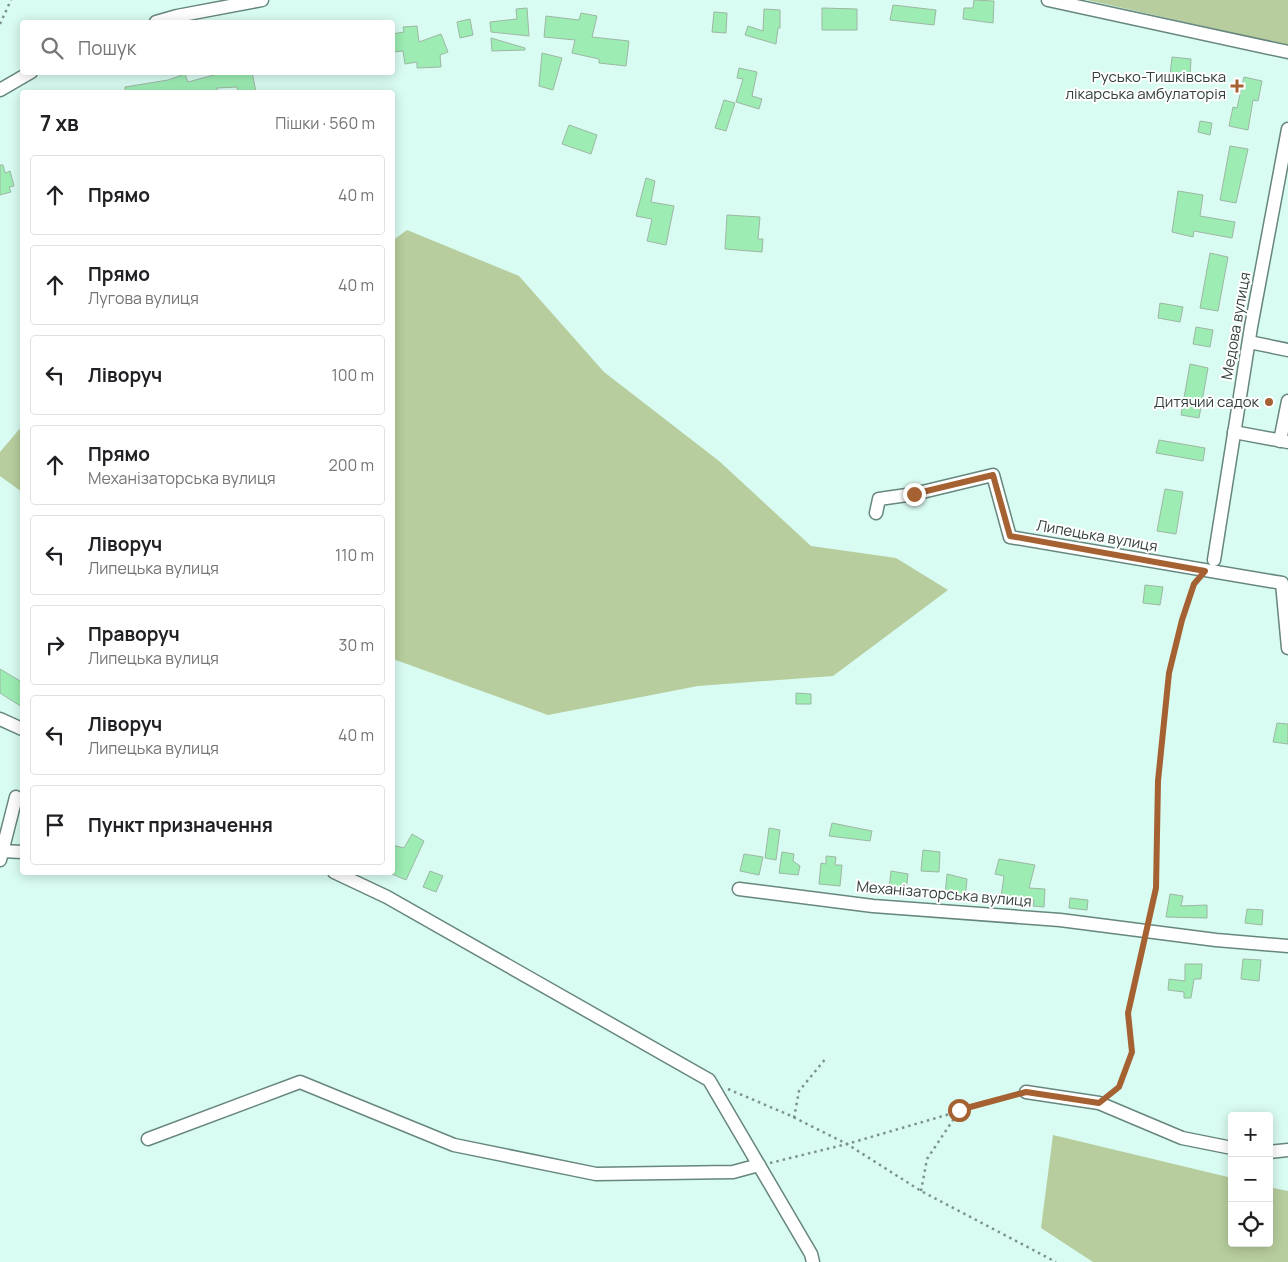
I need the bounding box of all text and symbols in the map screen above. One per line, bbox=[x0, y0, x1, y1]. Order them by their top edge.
search box bbox=[20, 20, 395, 75]
icon: search bbox=[38, 34, 66, 62]
text: Пошук bbox=[78, 35, 136, 61]
place label: Русько-Тишківська лікарська амбулаторія bbox=[1065, 66, 1226, 104]
marker: Русько-Тишківська лікарська амбулаторія bbox=[1230, 79, 1244, 93]
text: 7 хв bbox=[40, 109, 79, 137]
text: Пішки · 560 m bbox=[275, 112, 375, 134]
icon: ahead bbox=[41, 181, 69, 209]
text: Прямо bbox=[88, 182, 150, 208]
text: 40 m bbox=[338, 184, 374, 206]
text: Прямо bbox=[88, 261, 150, 287]
street label: Медова вулиця bbox=[1216, 270, 1255, 381]
icon: ahead bbox=[41, 271, 69, 299]
text: 40 m bbox=[338, 274, 374, 296]
text: Лугова вулиця bbox=[88, 287, 199, 309]
icon: left bbox=[41, 361, 69, 389]
text: Ліворуч bbox=[88, 362, 162, 388]
text: 100 m bbox=[331, 364, 374, 386]
place label: Дитячий садок bbox=[1154, 391, 1260, 412]
marker: Дитячий садок bbox=[1263, 396, 1275, 408]
text: Прямо bbox=[88, 441, 150, 467]
icon: ahead bbox=[41, 451, 69, 479]
text: 200 m bbox=[329, 454, 374, 476]
text: Механізаторська вулиця bbox=[88, 467, 276, 489]
route end bbox=[903, 483, 926, 506]
street label: Липецька вулиця bbox=[1035, 515, 1159, 557]
text: Ліворуч bbox=[88, 531, 162, 557]
icon: left bbox=[41, 541, 69, 569]
text: 110 m bbox=[335, 544, 374, 566]
text: Липецька вулиця bbox=[88, 557, 219, 579]
text: Праворуч bbox=[88, 621, 180, 647]
icon: right bbox=[41, 631, 69, 659]
text: 30 m bbox=[339, 634, 374, 656]
text: Липецька вулиця bbox=[88, 647, 219, 669]
text: Ліворуч bbox=[88, 711, 162, 737]
icon: left bbox=[41, 721, 69, 749]
text: 40 m bbox=[338, 724, 374, 746]
text: Липецька вулиця bbox=[88, 737, 219, 759]
icon: arrive bbox=[41, 811, 69, 839]
text: Пункт призначення bbox=[88, 812, 273, 838]
street label: Механізаторська вулиця bbox=[855, 875, 1033, 912]
route start bbox=[948, 1099, 971, 1122]
map controls bbox=[1228, 1112, 1273, 1247]
button: + bbox=[1228, 1112, 1273, 1157]
button: − bbox=[1228, 1157, 1273, 1202]
button: locate bbox=[1228, 1202, 1273, 1247]

